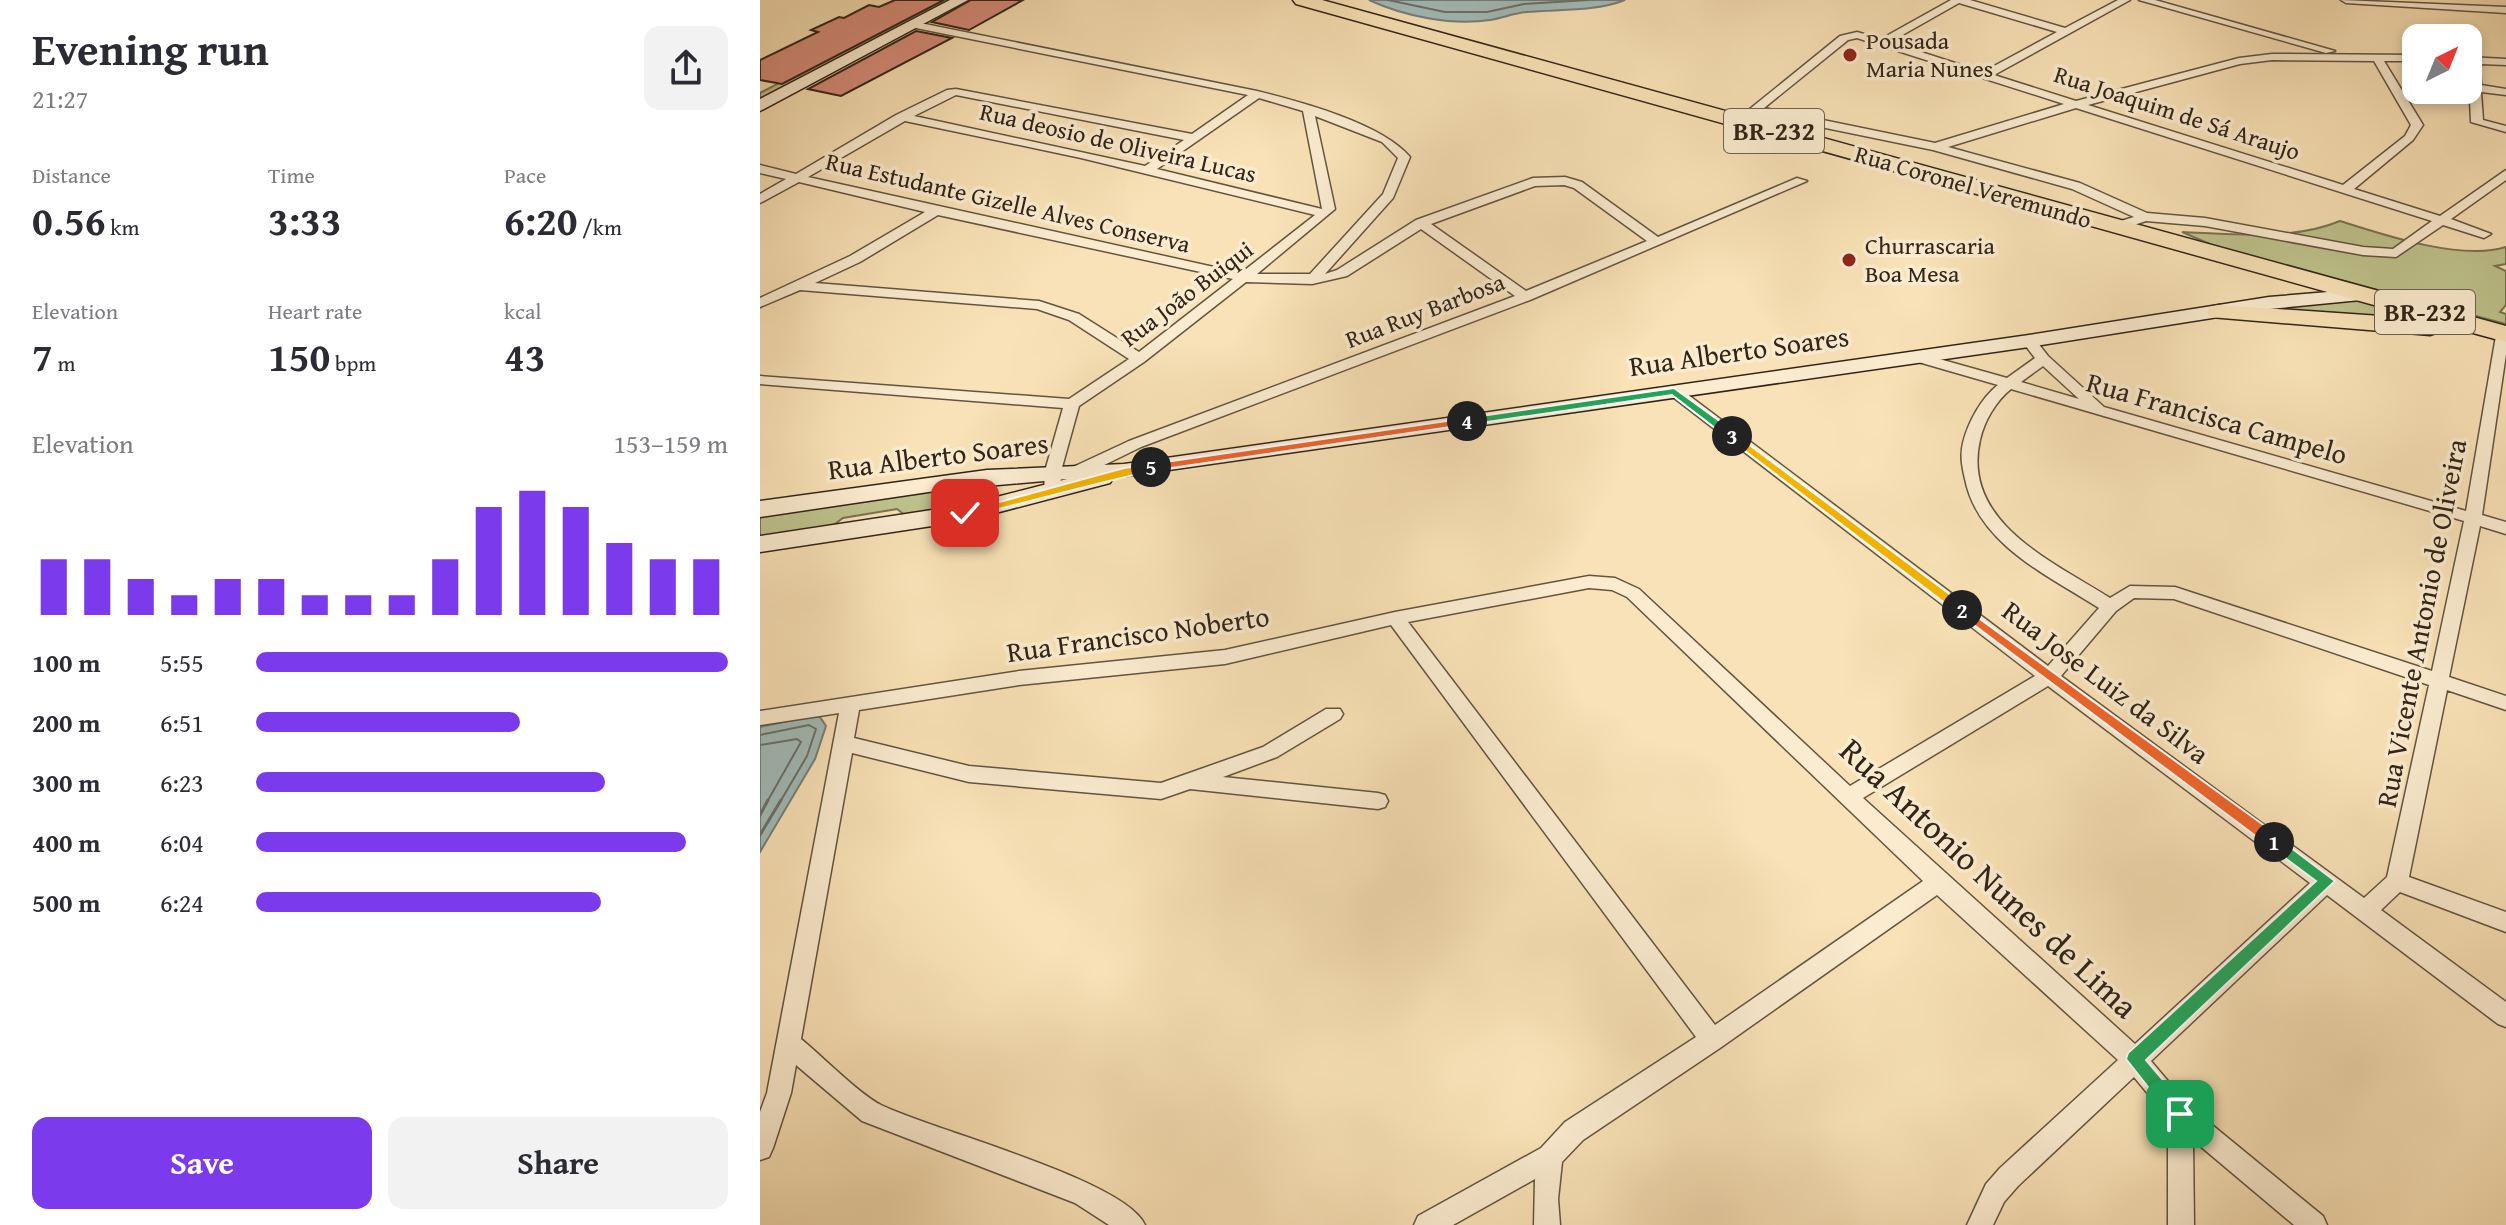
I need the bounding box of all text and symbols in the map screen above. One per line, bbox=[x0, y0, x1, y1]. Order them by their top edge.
text: Evening run bbox=[32, 17, 269, 81]
place label: Pousada Maria Nunes bbox=[1866, 23, 1993, 86]
north arrow bbox=[2402, 24, 2482, 104]
map controls bbox=[2402, 24, 2482, 104]
button: share bbox=[644, 26, 728, 110]
marker: Pousada Maria Nunes bbox=[1841, 46, 1859, 64]
street label: Rua Joaquim de Sá Araujo bbox=[2050, 56, 2305, 169]
text: 21:27 bbox=[32, 79, 88, 118]
street label: Rua deosio de Oliveira Lucas bbox=[976, 94, 1260, 191]
road number: BR-232 bbox=[1724, 109, 1824, 153]
street label: Rua Coronel Veremundo bbox=[1851, 136, 2096, 237]
street label: Rua Estudante Gizelle Alves Conserva bbox=[823, 144, 1194, 262]
text: Distance bbox=[32, 159, 111, 191]
text: Time bbox=[268, 159, 315, 191]
text: Pace bbox=[504, 159, 546, 191]
text: 0.56 bbox=[32, 191, 105, 250]
text: 3:33 bbox=[268, 191, 341, 250]
text: 6:20 bbox=[504, 191, 577, 250]
text: km bbox=[105, 211, 139, 243]
text: /km bbox=[577, 211, 622, 243]
place label: Churrascaria Boa Mesa bbox=[1865, 228, 1996, 291]
street label: Rua João Buiqui bbox=[1113, 232, 1260, 355]
marker: Churrascaria Boa Mesa bbox=[1840, 251, 1858, 269]
street label: Rua Ruy Barbosa bbox=[1340, 264, 1510, 357]
road number: BR-232 bbox=[2375, 290, 2475, 334]
text: Elevation bbox=[32, 295, 118, 327]
text: Heart rate bbox=[268, 295, 362, 327]
text: kcal bbox=[504, 295, 542, 327]
street label: Rua Alberto Soares bbox=[1626, 315, 1852, 386]
text: 7 bbox=[32, 327, 53, 386]
text: 150 bbox=[268, 327, 330, 386]
text: 43 bbox=[504, 327, 545, 386]
text: m bbox=[53, 347, 76, 379]
text: bpm bbox=[330, 347, 376, 379]
street label: Rua Francisca Campelo bbox=[2082, 361, 2352, 474]
pin: 4 bbox=[1447, 401, 1487, 441]
text: 4 bbox=[1461, 405, 1473, 437]
pin: 3 bbox=[1712, 416, 1752, 456]
text: 3 bbox=[1726, 420, 1738, 452]
street label: Rua Alberto Soares bbox=[825, 422, 1050, 489]
text: Elevation bbox=[32, 424, 134, 463]
text: 153–159 m bbox=[614, 424, 728, 463]
street label: Rua Vicente Antonio de Oliveira bbox=[2365, 435, 2476, 810]
pin: 5 bbox=[1131, 447, 1171, 487]
text: 5 bbox=[1145, 451, 1157, 483]
pin bbox=[931, 479, 999, 547]
icon: check bbox=[943, 491, 987, 535]
pin: 2 bbox=[1942, 590, 1982, 630]
street label: Rua Jose Luiz da Silva bbox=[1994, 590, 2219, 774]
text: 2 bbox=[1956, 594, 1968, 626]
street label: Rua Francisco Noberto bbox=[1004, 595, 1272, 672]
text: 100 m bbox=[32, 643, 100, 682]
text: 5:55 bbox=[160, 643, 204, 682]
text: 200 m bbox=[32, 703, 100, 742]
text: 6:51 bbox=[160, 703, 204, 742]
street label: Rua Antonio Nunes de Lima bbox=[1829, 726, 2149, 1029]
text: 300 m bbox=[32, 763, 100, 802]
text: 6:23 bbox=[160, 763, 204, 802]
pin: 1 bbox=[2254, 822, 2294, 862]
text: 400 m bbox=[32, 823, 100, 862]
text: 6:04 bbox=[160, 823, 204, 862]
text: 1 bbox=[2268, 826, 2280, 858]
text: 500 m bbox=[32, 883, 100, 922]
text: 6:24 bbox=[160, 883, 204, 922]
pin bbox=[2146, 1080, 2214, 1148]
icon: arrive bbox=[2158, 1092, 2202, 1136]
button: Save bbox=[32, 1117, 372, 1209]
button: Share bbox=[388, 1117, 728, 1209]

